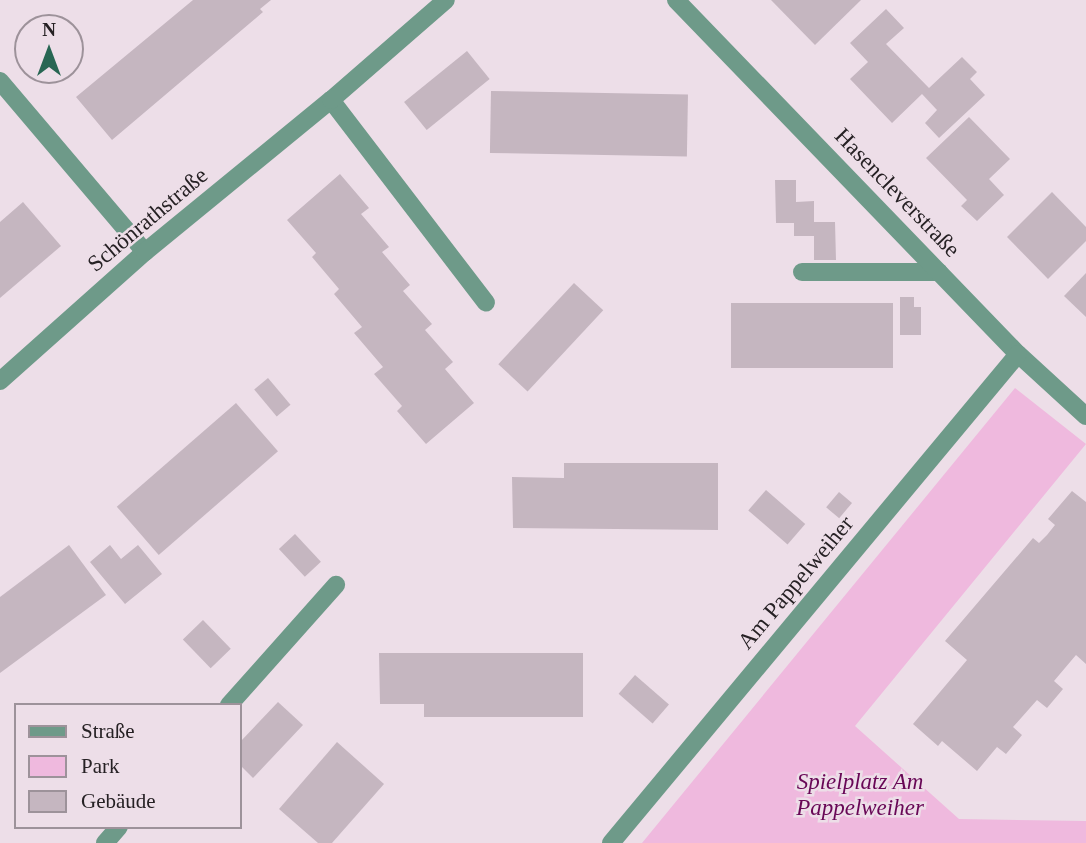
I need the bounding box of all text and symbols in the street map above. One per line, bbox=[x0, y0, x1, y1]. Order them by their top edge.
north arrow bbox=[14, 14, 84, 84]
text: N bbox=[42, 19, 56, 40]
street label: Hasencleverstraße bbox=[829, 123, 965, 263]
street label: Schönrathstraße bbox=[82, 162, 214, 278]
street label: Am Pappelweiher bbox=[732, 511, 860, 655]
legend bbox=[14, 703, 242, 829]
text: Straße bbox=[81, 719, 135, 743]
text: Park bbox=[81, 754, 120, 778]
park label: Spielplatz Am Pappelweiher bbox=[796, 768, 924, 822]
text: Gebäude bbox=[81, 789, 156, 813]

